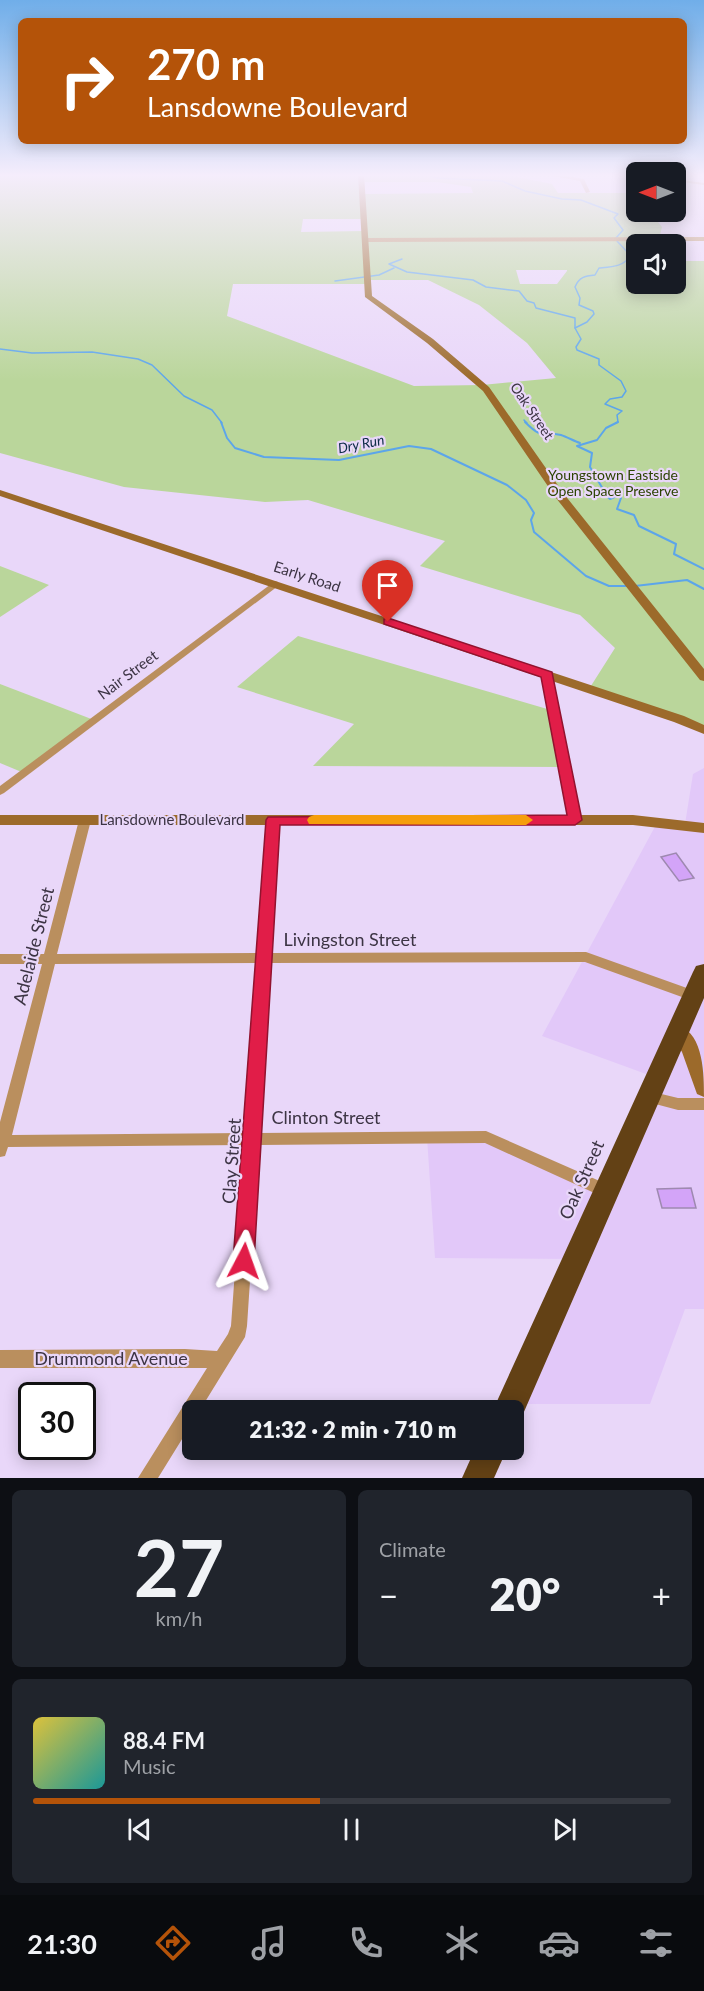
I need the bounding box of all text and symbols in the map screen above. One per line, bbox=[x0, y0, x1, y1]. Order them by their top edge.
text: 270 m bbox=[147, 39, 265, 89]
icon: right bbox=[48, 42, 126, 120]
text: Lansdowne Boulevard bbox=[147, 90, 408, 123]
north arrow bbox=[626, 162, 686, 222]
map controls bbox=[626, 162, 686, 294]
button: sound bbox=[626, 234, 686, 294]
street label: Oak Street bbox=[507, 379, 558, 443]
water label: Dry Run bbox=[336, 431, 386, 456]
park label: Youngstown Eastside Open Space Preserve bbox=[548, 466, 678, 499]
street label: Early Road bbox=[271, 557, 343, 595]
pin bbox=[362, 560, 413, 622]
icon: arrive bbox=[371, 569, 404, 602]
street label: Nair Street bbox=[94, 645, 162, 703]
street label: Lansdowne Boulevard bbox=[99, 810, 245, 828]
street label: Adelaide Street bbox=[8, 884, 58, 1007]
street label: Livingston Street bbox=[283, 928, 417, 950]
street label: Clinton Street bbox=[271, 1106, 381, 1128]
street label: Clay Street bbox=[217, 1117, 245, 1205]
street label: Oak Street bbox=[554, 1136, 608, 1223]
position arrow bbox=[212, 1229, 276, 1293]
street label: Drummond Avenue bbox=[34, 1347, 188, 1369]
speed limit sign: 30 bbox=[18, 1382, 96, 1460]
text: 21:32 · 2 min · 710 m bbox=[250, 1416, 456, 1443]
text: 27 bbox=[134, 1520, 224, 1614]
text: Climate bbox=[379, 1537, 446, 1561]
text: 20° bbox=[490, 1567, 560, 1621]
text: − bbox=[379, 1575, 398, 1615]
text: + bbox=[652, 1575, 671, 1615]
text: km/h bbox=[156, 1606, 202, 1630]
text: 88.4 FM bbox=[123, 1727, 205, 1754]
text: Music bbox=[123, 1754, 176, 1778]
icon: previous bbox=[123, 1813, 156, 1846]
icon: pause bbox=[335, 1813, 368, 1846]
icon: next bbox=[548, 1813, 581, 1846]
icon: directions bbox=[152, 1922, 194, 1964]
icon: music bbox=[248, 1922, 290, 1964]
icon: phone bbox=[345, 1922, 387, 1964]
icon: climate bbox=[441, 1922, 483, 1964]
icon: car bbox=[538, 1922, 580, 1964]
icon: filters bbox=[635, 1922, 677, 1964]
text: 21:30 bbox=[27, 1927, 97, 1960]

